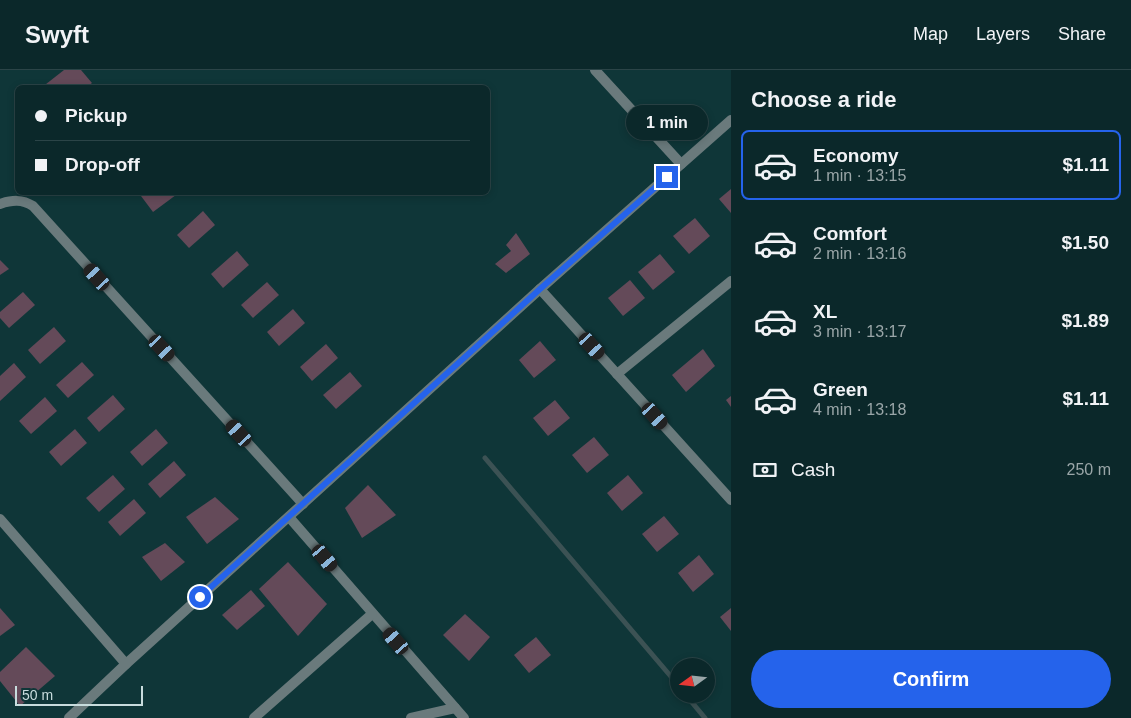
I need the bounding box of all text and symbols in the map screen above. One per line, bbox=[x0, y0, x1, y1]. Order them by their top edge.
text: Swyft bbox=[25, 21, 89, 48]
text: Map bbox=[913, 24, 948, 44]
text: Layers bbox=[976, 24, 1030, 44]
text: Share bbox=[1058, 24, 1106, 44]
text: Choose a ride bbox=[751, 87, 896, 112]
callout: 1 min bbox=[626, 104, 708, 140]
text: Pickup bbox=[65, 105, 127, 126]
text: 1 min bbox=[646, 114, 688, 131]
icon: car bbox=[753, 143, 798, 188]
text: Economy bbox=[813, 145, 899, 166]
text: Drop-off bbox=[65, 154, 140, 175]
text: $1.11 bbox=[1063, 154, 1109, 175]
route end bbox=[656, 166, 678, 188]
text: 1 min · 13:15 bbox=[813, 167, 906, 184]
icon: car bbox=[753, 221, 798, 266]
text: Comfort bbox=[813, 223, 887, 244]
text: $1.50 bbox=[1061, 232, 1109, 253]
text: 2 min · 13:16 bbox=[813, 245, 906, 262]
car bbox=[81, 261, 112, 293]
icon: car bbox=[753, 299, 798, 344]
text: XL bbox=[813, 301, 837, 322]
text: $1.89 bbox=[1061, 310, 1109, 331]
text: 3 min · 13:17 bbox=[813, 323, 906, 340]
car bbox=[576, 330, 607, 362]
car bbox=[146, 332, 177, 364]
icon: car bbox=[753, 377, 798, 422]
text: Green bbox=[813, 379, 868, 400]
text: $1.11 bbox=[1063, 388, 1109, 409]
car bbox=[639, 400, 670, 432]
text: 4 min · 13:18 bbox=[813, 401, 906, 418]
car bbox=[223, 417, 254, 449]
icon: cash bbox=[751, 456, 779, 484]
text: Cash bbox=[791, 459, 835, 480]
text: 250 m bbox=[1067, 461, 1111, 478]
car bbox=[309, 542, 340, 574]
route start bbox=[189, 586, 211, 608]
car bbox=[380, 625, 411, 657]
button: Confirm bbox=[751, 650, 1111, 708]
north arrow bbox=[670, 658, 715, 702]
map controls bbox=[670, 658, 715, 703]
scale bar bbox=[15, 683, 142, 706]
text: 50 m bbox=[22, 687, 53, 703]

